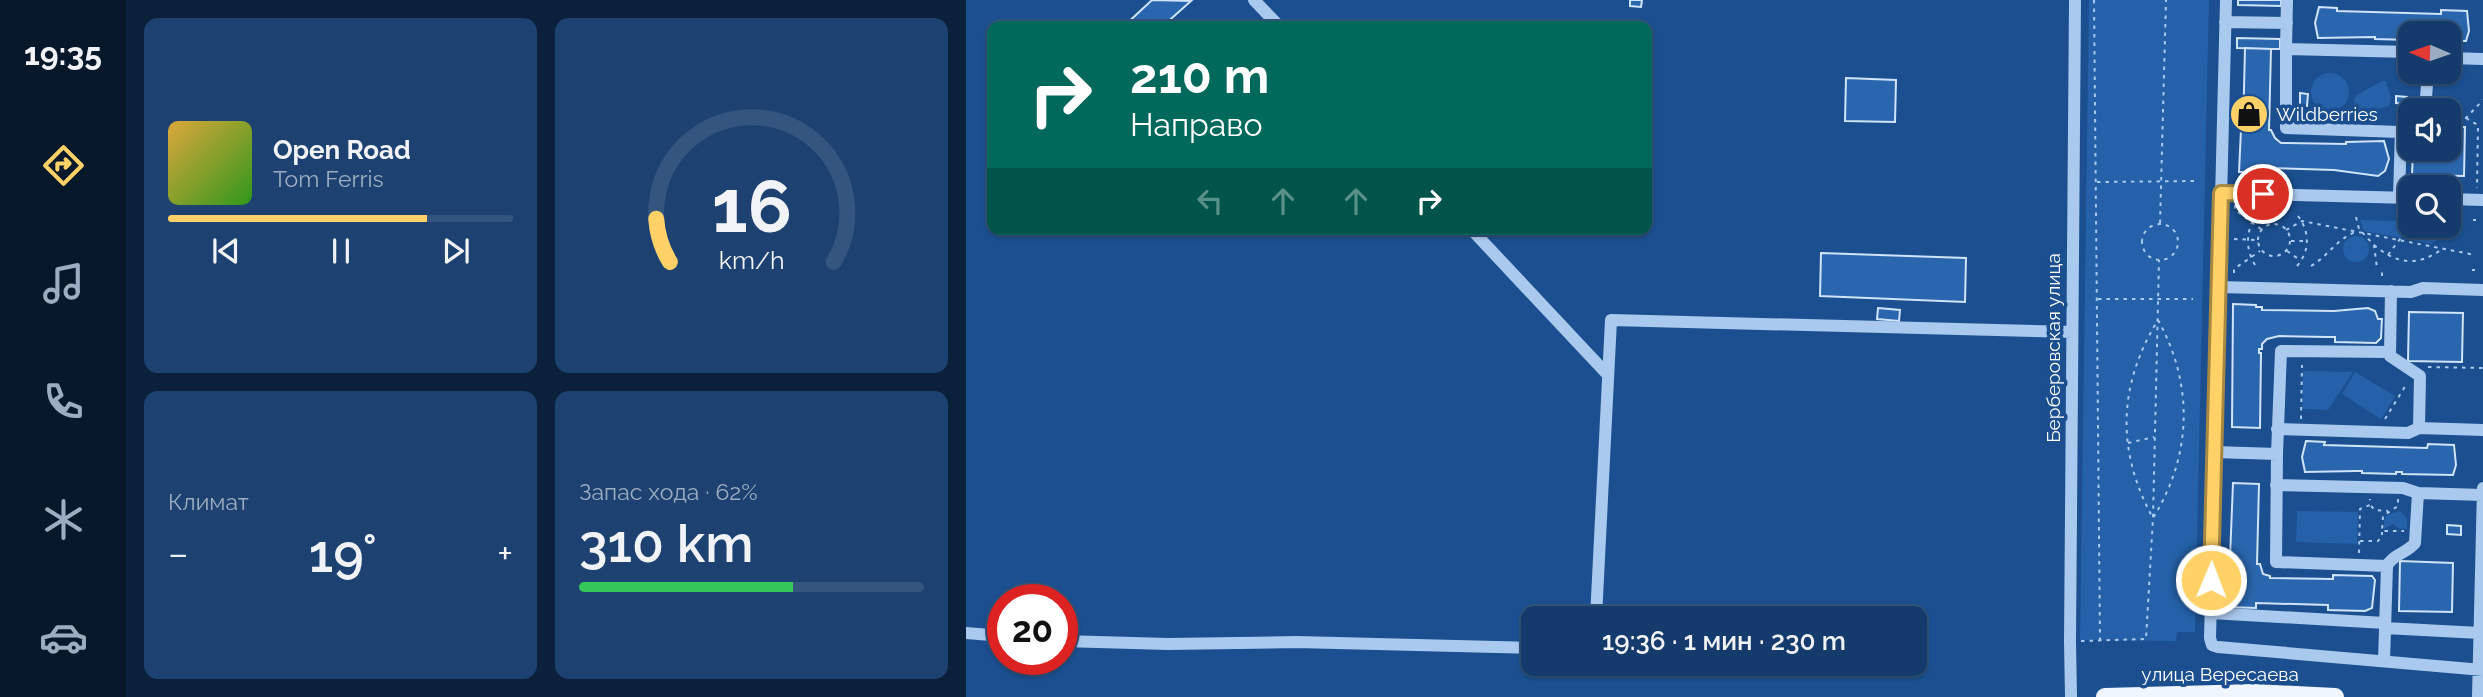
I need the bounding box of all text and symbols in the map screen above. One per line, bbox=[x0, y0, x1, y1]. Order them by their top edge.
north arrow bbox=[2398, 21, 2460, 84]
map controls bbox=[2398, 21, 2461, 238]
text: 19:35 bbox=[24, 35, 102, 72]
text: 210 m bbox=[1130, 47, 1269, 104]
icon: right bbox=[1015, 49, 1106, 140]
shop icon: Wildberries bbox=[2228, 93, 2270, 135]
button: sound bbox=[2398, 98, 2461, 161]
place label: Wildberries bbox=[2276, 103, 2378, 125]
text: Направо bbox=[1130, 106, 1262, 143]
text: Open Road bbox=[273, 135, 411, 165]
icon: directions bbox=[39, 141, 88, 190]
text: 16 bbox=[711, 164, 792, 249]
pin bbox=[2233, 164, 2293, 224]
text: Tom Ferris bbox=[273, 165, 384, 192]
icon: arrive bbox=[2244, 175, 2282, 213]
button: search bbox=[2398, 175, 2461, 238]
icon: left bbox=[1191, 182, 1229, 220]
icon: ahead bbox=[1264, 182, 1302, 220]
icon: ahead bbox=[1337, 182, 1375, 220]
icon: right bbox=[1410, 182, 1448, 220]
icon: previous bbox=[207, 232, 245, 270]
icon: pause bbox=[322, 232, 360, 270]
icon: next bbox=[437, 232, 475, 270]
text: km/h bbox=[719, 245, 784, 275]
street label: Берберовская улица bbox=[2042, 253, 2064, 443]
icon: music bbox=[39, 259, 88, 308]
icon: phone bbox=[39, 377, 88, 426]
text: Запас хода · 62% bbox=[579, 478, 758, 505]
text: Климат bbox=[168, 488, 249, 515]
icon: climate bbox=[39, 495, 88, 544]
text: 310 km bbox=[579, 513, 754, 574]
text: 19° bbox=[309, 523, 377, 584]
text: − bbox=[168, 531, 188, 576]
text: + bbox=[497, 531, 513, 576]
position arrow bbox=[2174, 543, 2248, 617]
speed limit sign: 20 bbox=[987, 584, 1078, 675]
icon: car bbox=[39, 613, 88, 662]
text: 19:36 · 1 мин · 230 m bbox=[1602, 626, 1846, 656]
street label: улица Вересаева bbox=[2141, 663, 2299, 685]

